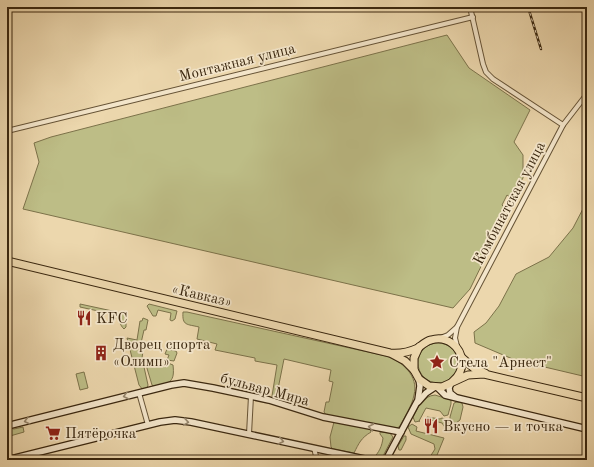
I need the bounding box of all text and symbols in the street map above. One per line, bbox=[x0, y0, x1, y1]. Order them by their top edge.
street label: Монтажная улица bbox=[178, 42, 298, 85]
street label: Комбинатская улица bbox=[472, 139, 549, 268]
street label: «Кавказ» bbox=[170, 282, 233, 311]
restaurant icon: KFC bbox=[75, 309, 93, 327]
place label: KFC bbox=[96, 312, 128, 327]
place label: Дворец спорта «Олимп» bbox=[113, 338, 211, 370]
building icon: Дворец спорта «Олимп» bbox=[92, 344, 110, 362]
place icon: Стела "Арнест" bbox=[428, 353, 446, 371]
place label: Стела "Арнест" bbox=[449, 356, 552, 371]
street label: бульвар Мира bbox=[218, 371, 311, 410]
one-way arrow bbox=[122, 392, 129, 400]
one-way arrow bbox=[24, 416, 31, 424]
one-way arrow bbox=[183, 417, 189, 425]
restaurant icon: Вкусно — и точка bbox=[422, 417, 440, 435]
place label: Вкусно — и точка bbox=[443, 420, 564, 435]
one-way arrow bbox=[368, 423, 374, 432]
supermarket icon: Пятёрочка bbox=[44, 424, 62, 442]
place label: Пятёрочка bbox=[65, 427, 137, 442]
one-way arrow bbox=[278, 436, 285, 445]

